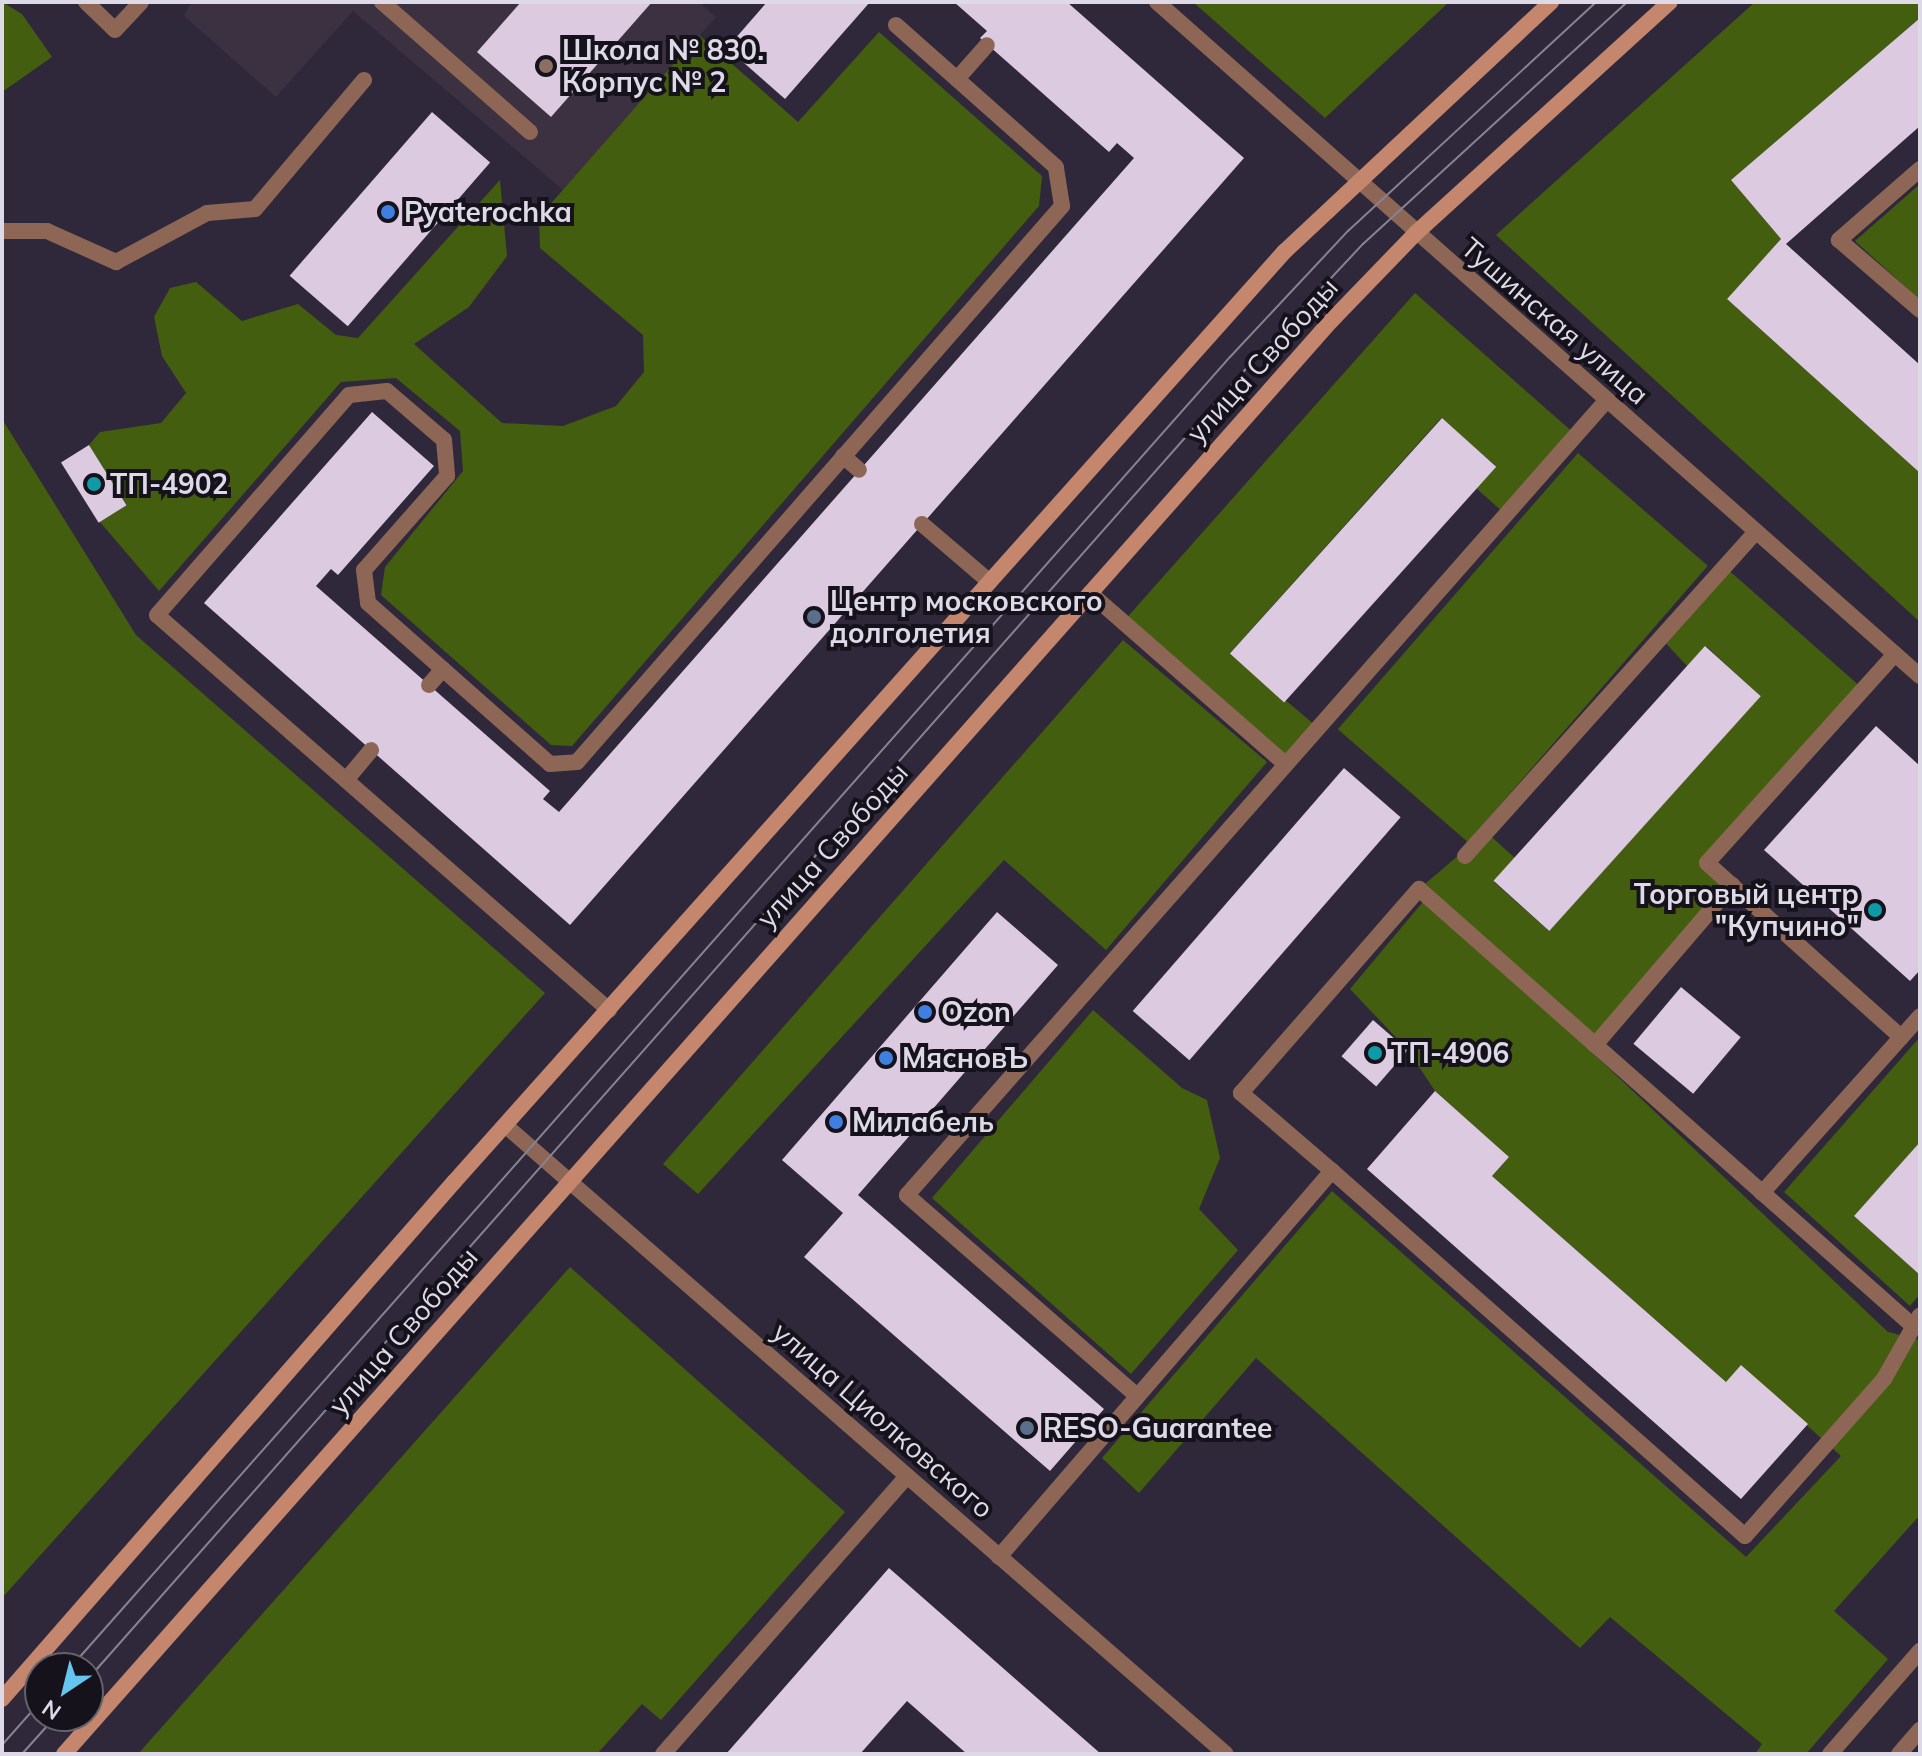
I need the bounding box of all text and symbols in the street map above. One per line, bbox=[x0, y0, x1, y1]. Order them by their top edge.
place label: Школа № 830. Корпус № 2 bbox=[562, 33, 764, 99]
marker: Школа № 830. Корпус № 2 bbox=[537, 57, 555, 75]
place label: Pyaterochka bbox=[404, 195, 572, 229]
marker: Pyaterochka bbox=[379, 203, 397, 221]
street label: Тушинская улица bbox=[1455, 231, 1655, 411]
street label: улица Свободы bbox=[1179, 271, 1345, 449]
place label: ТП-4902 bbox=[110, 467, 228, 501]
marker: ТП-4902 bbox=[85, 475, 103, 493]
place label: Центр московского долголетия bbox=[830, 584, 1103, 650]
marker: Центр московского долголетия bbox=[805, 608, 823, 626]
street label: улица Свободы bbox=[749, 756, 915, 934]
place label: Торговый центр "Купчино" bbox=[1634, 877, 1859, 943]
marker: Торговый центр "Купчино" bbox=[1866, 901, 1884, 919]
place label: Ozon bbox=[941, 995, 1011, 1029]
marker: Ozon bbox=[916, 1003, 934, 1021]
place label: ТП-4906 bbox=[1391, 1036, 1509, 1070]
place label: МясновЪ bbox=[902, 1041, 1028, 1075]
marker: ТП-4906 bbox=[1366, 1044, 1384, 1062]
marker: МясновЪ bbox=[877, 1049, 895, 1067]
place label: Милабель bbox=[852, 1105, 994, 1139]
marker: Милабель bbox=[827, 1113, 845, 1131]
street label: улица Свободы bbox=[321, 1241, 485, 1421]
street label: улица Циолковского bbox=[766, 1315, 1000, 1525]
place label: RESO-Guarantee bbox=[1043, 1411, 1272, 1445]
marker: RESO-Guarantee bbox=[1018, 1419, 1036, 1437]
north arrow bbox=[24, 1652, 104, 1732]
text: N bbox=[37, 1694, 66, 1726]

